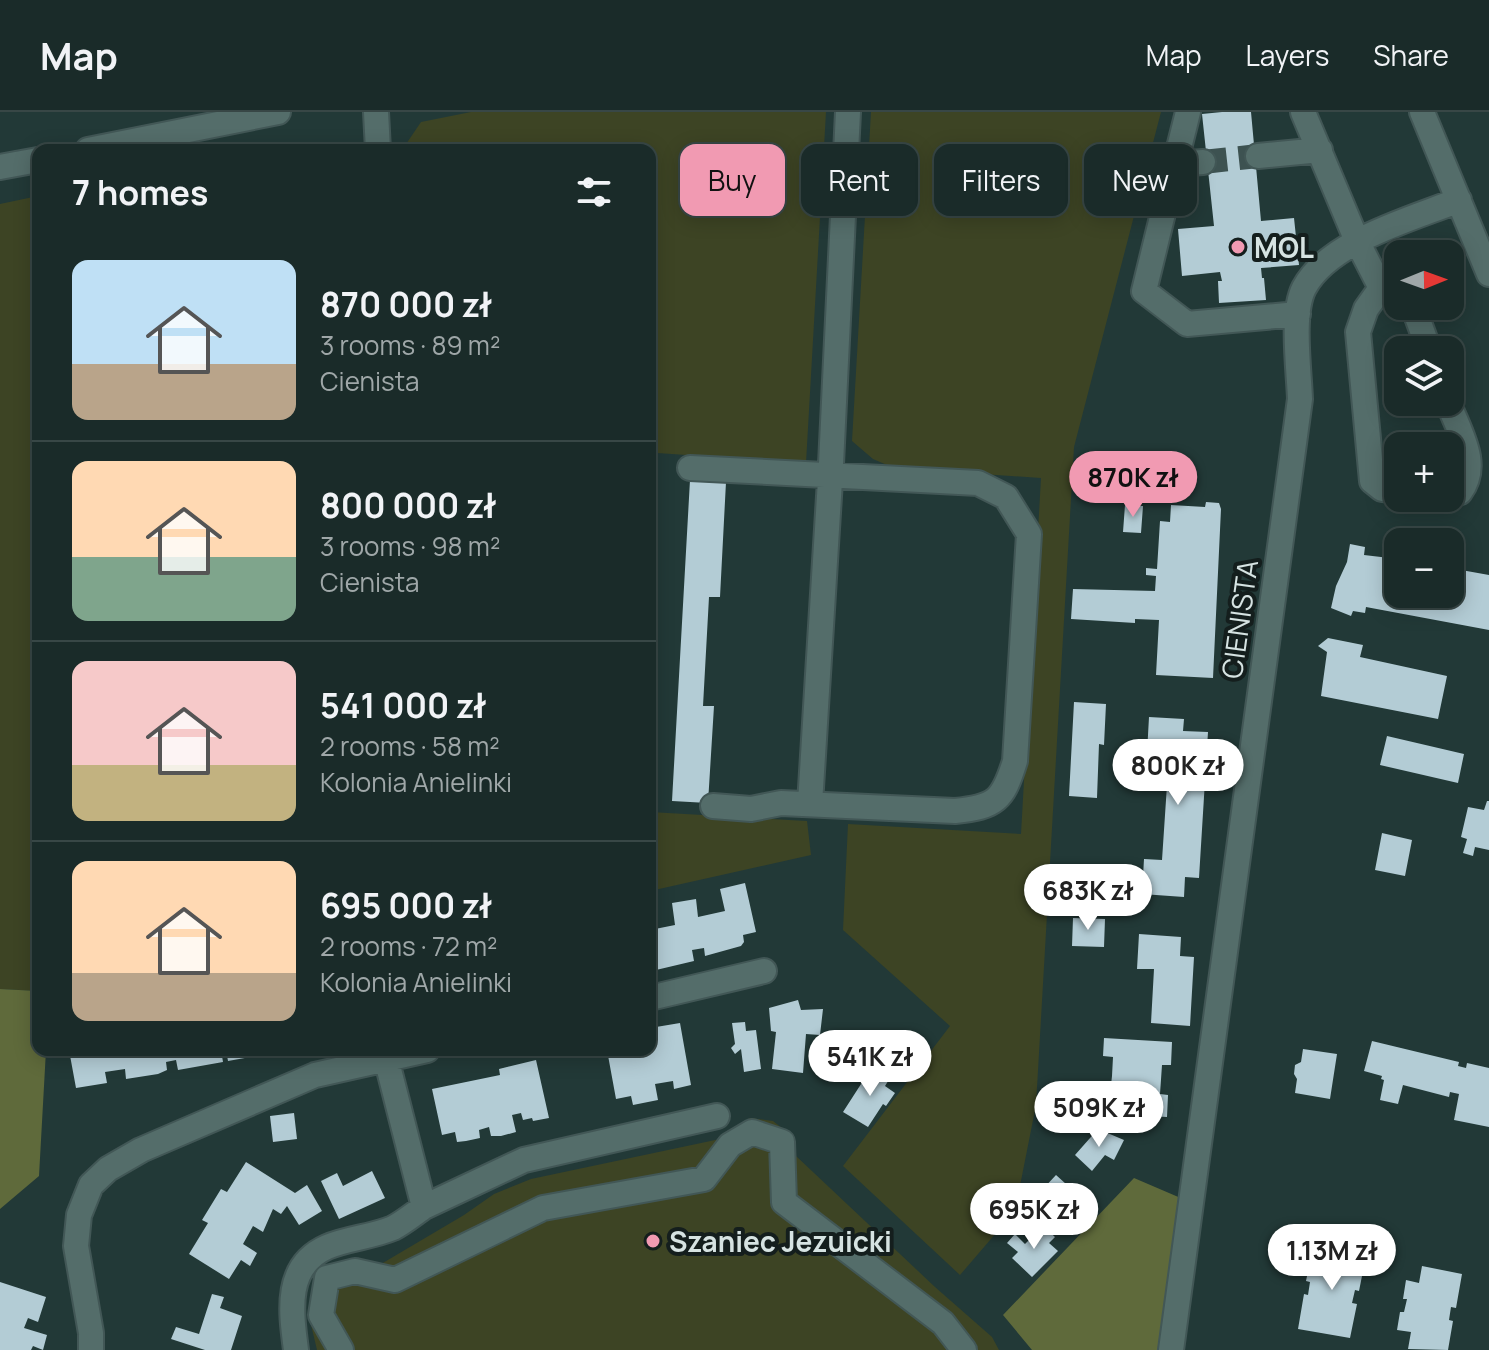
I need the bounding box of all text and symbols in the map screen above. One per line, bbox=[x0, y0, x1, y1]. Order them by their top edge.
text: Map bbox=[40, 29, 118, 81]
text: Map bbox=[1146, 36, 1202, 74]
text: Layers bbox=[1246, 36, 1329, 74]
text: Share bbox=[1373, 36, 1449, 74]
chip: Buy bbox=[680, 144, 785, 216]
chip: Rent bbox=[801, 144, 918, 216]
chip: Filters bbox=[934, 144, 1068, 216]
chip: New bbox=[1084, 144, 1197, 216]
text: 7 homes bbox=[72, 169, 208, 215]
icon: filters bbox=[572, 170, 616, 214]
place label: MOL bbox=[1254, 228, 1314, 266]
marker: MOL bbox=[1229, 238, 1247, 256]
north arrow bbox=[1384, 240, 1464, 320]
map controls bbox=[1384, 240, 1464, 608]
text: 870 000 zł bbox=[320, 281, 492, 327]
icon: home bbox=[136, 292, 232, 388]
text: 3 rooms · 89 m² bbox=[320, 327, 500, 363]
button: layers bbox=[1384, 336, 1464, 416]
text: Cienista bbox=[320, 363, 420, 399]
button: + bbox=[1384, 432, 1464, 512]
pin: 870K zł bbox=[1059, 451, 1207, 519]
text: 870K zł bbox=[1087, 459, 1179, 495]
text: 800 000 zł bbox=[320, 482, 497, 528]
icon: home bbox=[136, 493, 232, 589]
text: 3 rooms · 98 m² bbox=[320, 528, 500, 564]
button: − bbox=[1384, 528, 1464, 608]
street label: CIENISTA bbox=[1212, 557, 1266, 681]
text: Cienista bbox=[320, 564, 420, 600]
text: 541 000 zł bbox=[320, 682, 487, 728]
icon: home bbox=[136, 693, 232, 789]
text: 2 rooms · 58 m² bbox=[320, 728, 500, 764]
pin: 800K zł bbox=[1104, 739, 1252, 807]
text: 800K zł bbox=[1131, 747, 1225, 783]
text: Kolonia Anielinki bbox=[320, 764, 512, 800]
pin: 683K zł bbox=[1014, 864, 1162, 932]
text: 683K zł bbox=[1042, 872, 1134, 908]
text: 695 000 zł bbox=[320, 882, 492, 928]
icon: home bbox=[136, 893, 232, 989]
text: 2 rooms · 72 m² bbox=[320, 928, 497, 964]
text: Kolonia Anielinki bbox=[320, 964, 512, 1000]
pin: 541K zł bbox=[796, 1030, 944, 1098]
text: 541K zł bbox=[826, 1038, 914, 1074]
pin: 509K zł bbox=[1025, 1081, 1173, 1149]
text: 509K zł bbox=[1052, 1089, 1146, 1125]
pin: 695K zł bbox=[960, 1183, 1108, 1251]
text: 695K zł bbox=[988, 1191, 1080, 1227]
place label: Szaniec Jezuicki bbox=[669, 1222, 892, 1260]
pin: 1.13M zł bbox=[1249, 1224, 1415, 1292]
marker: Szaniec Jezuicki bbox=[644, 1232, 662, 1250]
text: 1.13M zł bbox=[1286, 1232, 1378, 1268]

